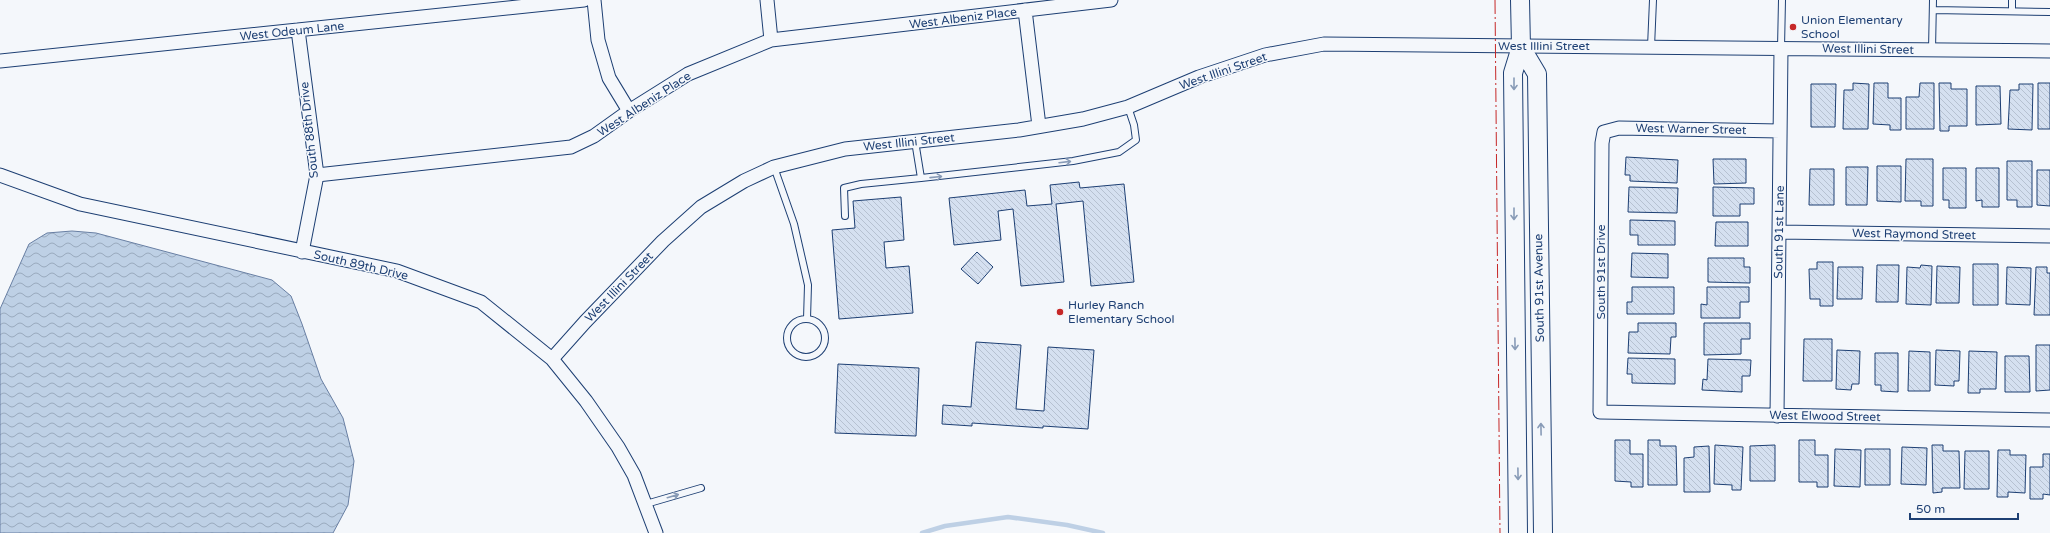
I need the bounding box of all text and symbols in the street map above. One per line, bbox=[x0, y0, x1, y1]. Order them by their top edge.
street label: West Albeniz Place bbox=[908, 4, 1018, 32]
place label: Union Elementary School bbox=[1801, 13, 1903, 41]
street label: West Odeum Lane bbox=[239, 19, 345, 43]
marker: Union Elementary School bbox=[1788, 22, 1798, 32]
street label: West Illini Street bbox=[1498, 39, 1590, 53]
street label: West Illini Street bbox=[1822, 41, 1914, 57]
street label: West Illini Street bbox=[1177, 49, 1269, 93]
street label: West Albeniz Place bbox=[595, 69, 693, 139]
one-way arrow bbox=[1510, 77, 1518, 90]
street label: South 88th Drive bbox=[297, 81, 321, 179]
street label: West Warner Street bbox=[1635, 121, 1747, 137]
street label: West Illini Street bbox=[863, 130, 956, 154]
one-way arrow bbox=[1058, 158, 1071, 166]
one-way arrow bbox=[929, 173, 942, 180]
street label: South 91st Lane bbox=[1771, 185, 1787, 279]
one-way arrow bbox=[1510, 207, 1518, 220]
street label: South 91st Drive bbox=[1594, 224, 1608, 320]
street label: West Raymond Street bbox=[1852, 226, 1977, 242]
street label: South 91st Avenue bbox=[1531, 233, 1547, 342]
street label: South 89th Drive bbox=[312, 247, 410, 283]
street label: West Illini Street bbox=[582, 249, 656, 325]
place label: Hurley Ranch Elementary School bbox=[1068, 298, 1175, 326]
marker: Hurley Ranch Elementary School bbox=[1055, 307, 1065, 317]
one-way arrow bbox=[1512, 337, 1519, 350]
street label: West Elwood Street bbox=[1769, 408, 1881, 424]
one-way arrow bbox=[1537, 423, 1545, 436]
one-way arrow bbox=[1514, 467, 1521, 480]
one-way arrow bbox=[667, 492, 680, 499]
scale bar bbox=[1910, 495, 2018, 521]
text: 50 m bbox=[1916, 502, 1945, 516]

